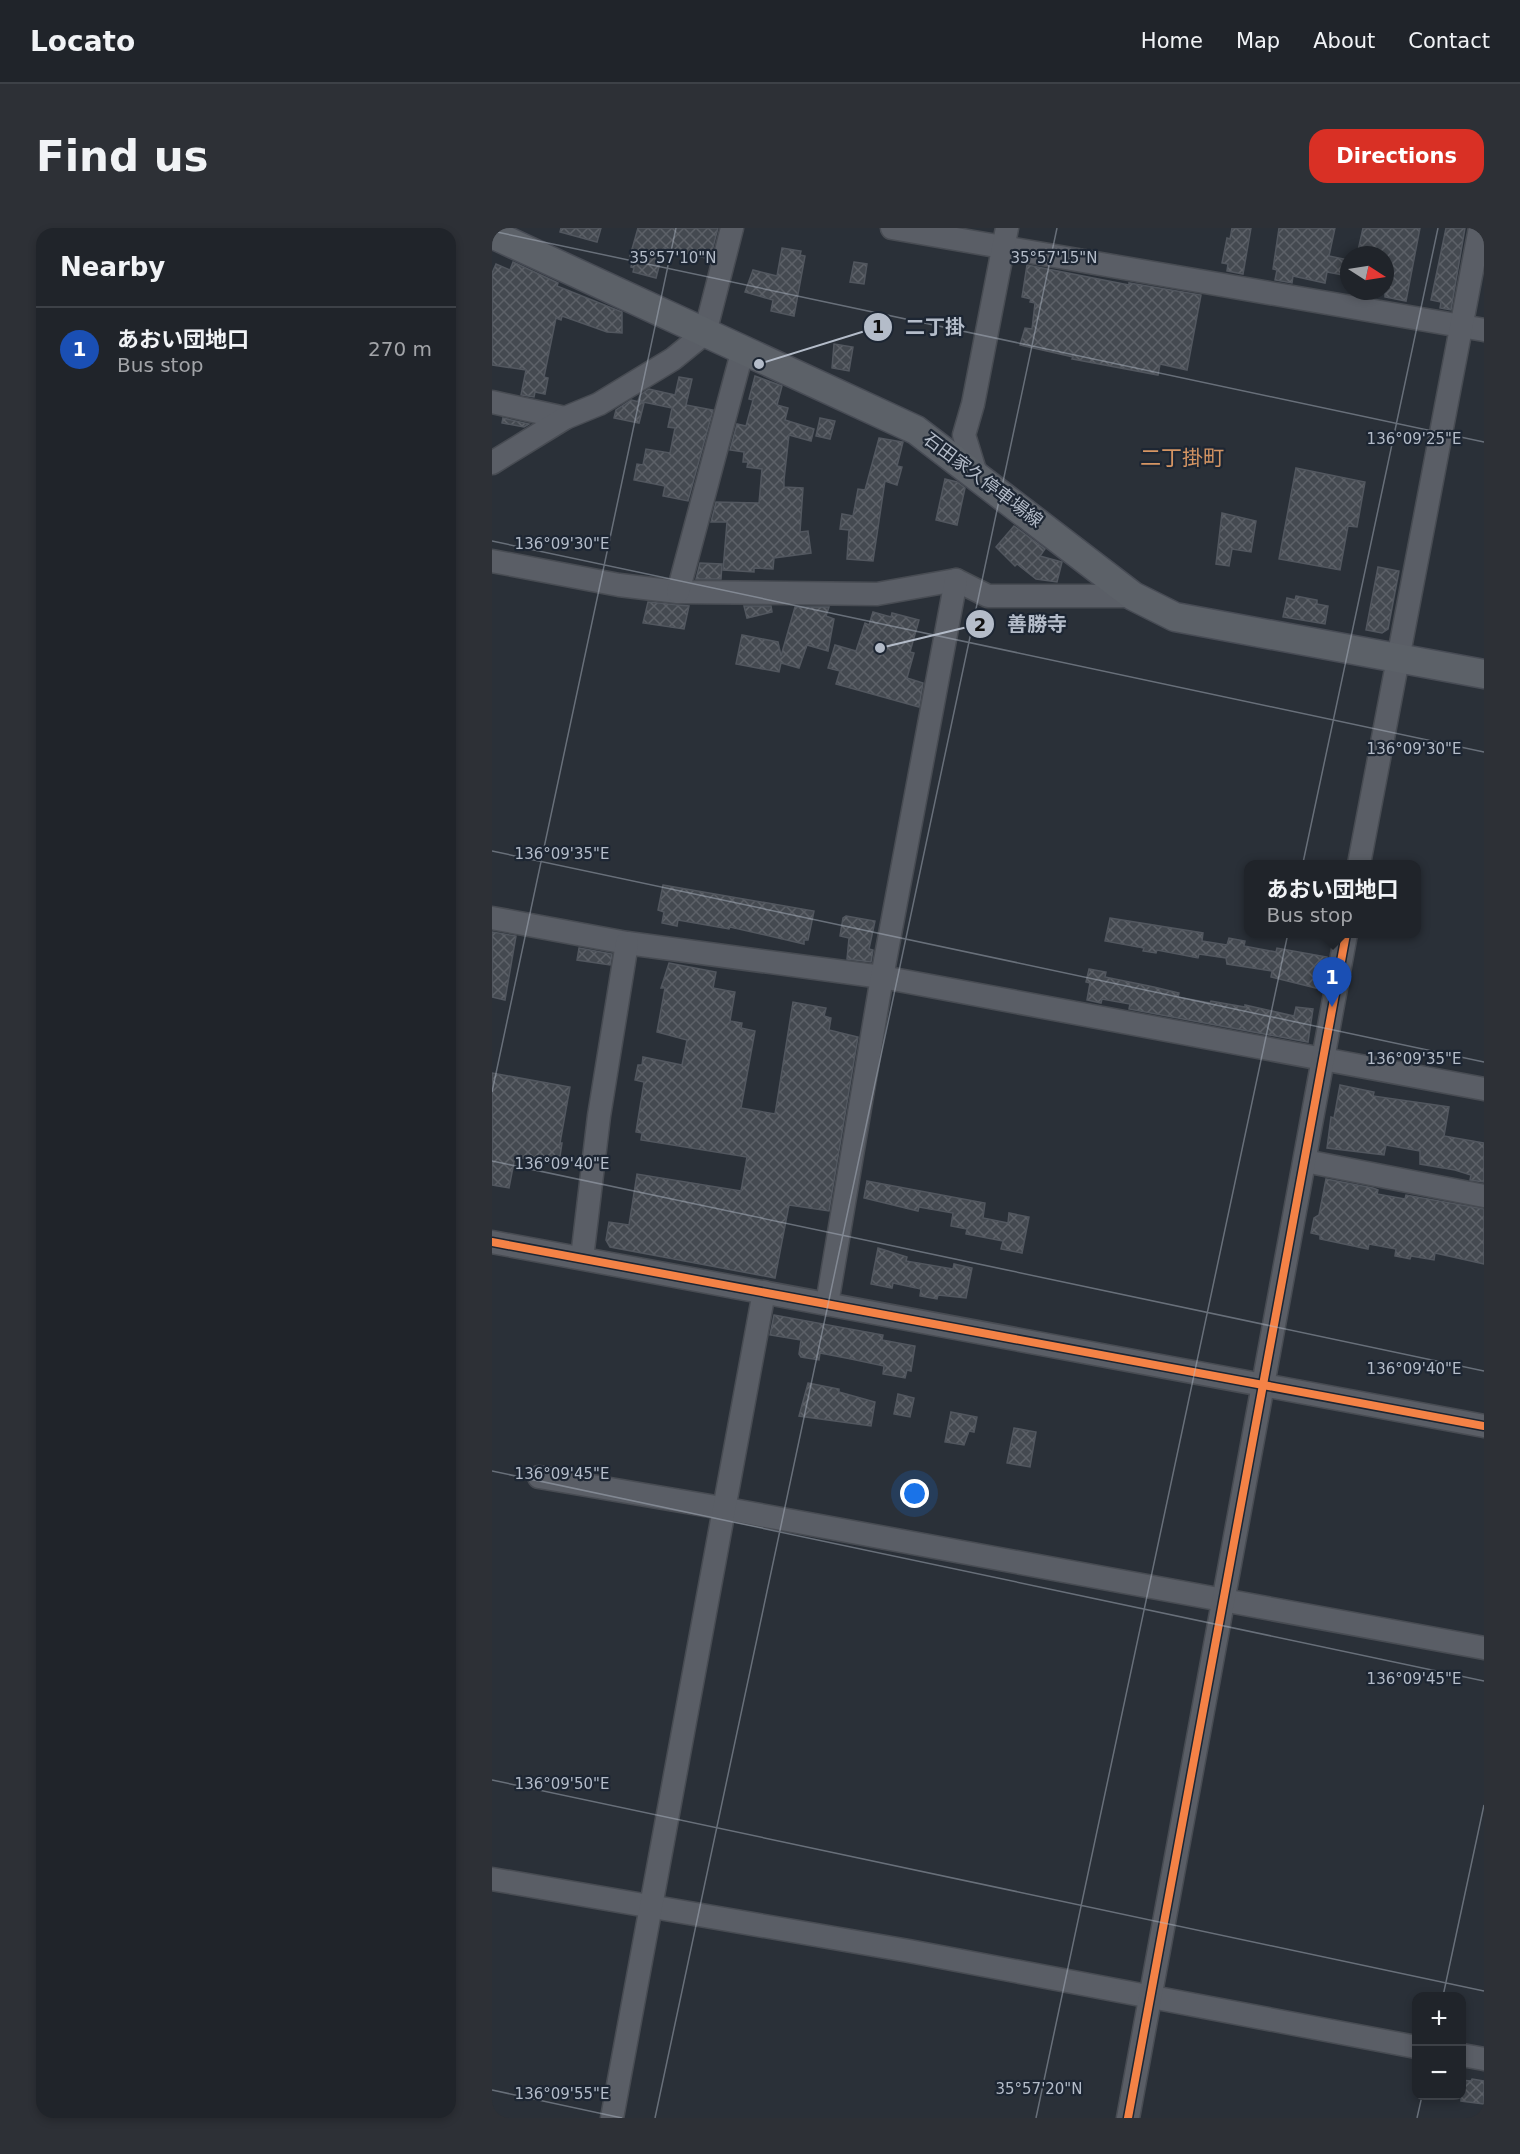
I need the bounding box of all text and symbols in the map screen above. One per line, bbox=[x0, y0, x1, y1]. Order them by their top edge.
text: Locato bbox=[30, 25, 135, 58]
text: Home bbox=[1141, 29, 1203, 53]
text: Map bbox=[1236, 29, 1280, 53]
text: About bbox=[1313, 29, 1375, 53]
text: Contact bbox=[1408, 29, 1490, 53]
button: Directions bbox=[1309, 129, 1484, 183]
text: Find us bbox=[36, 132, 209, 181]
north arrow bbox=[1340, 246, 1394, 300]
text: 35°57'10"N bbox=[629, 249, 717, 267]
text: 35°57'15"N bbox=[1010, 249, 1098, 267]
text: Nearby bbox=[60, 252, 165, 282]
callout: 二丁掛 bbox=[863, 308, 977, 346]
text: 二丁掛 bbox=[905, 315, 965, 339]
text: 1 bbox=[872, 316, 884, 337]
text: あおい団地口 bbox=[117, 327, 249, 352]
text: 1 bbox=[73, 337, 86, 361]
text: 270 m bbox=[368, 337, 432, 361]
text: Bus stop bbox=[117, 353, 203, 377]
street label: 石田家久停車場線 bbox=[919, 428, 1047, 531]
text: 136°09'25"E bbox=[1367, 430, 1461, 448]
district label: 二丁掛町 bbox=[1140, 446, 1224, 470]
text: 136°09'30"E bbox=[515, 535, 609, 553]
callout: 善勝寺 bbox=[965, 605, 1079, 643]
text: 善勝寺 bbox=[1007, 612, 1067, 636]
text: 2 bbox=[974, 614, 986, 635]
text: 136°09'30"E bbox=[1367, 740, 1461, 758]
text: 136°09'35"E bbox=[515, 845, 609, 863]
popup bbox=[1244, 860, 1421, 938]
text: あおい団地口 bbox=[1266, 877, 1399, 902]
text: Bus stop bbox=[1266, 903, 1353, 927]
pin: 1 bbox=[1312, 958, 1352, 1007]
text: 136°09'35"E bbox=[1367, 1050, 1461, 1068]
text: 136°09'40"E bbox=[515, 1155, 609, 1173]
text: 136°09'40"E bbox=[1367, 1360, 1461, 1378]
text: 136°09'45"E bbox=[515, 1465, 609, 1483]
your location bbox=[900, 1479, 929, 1508]
text: 136°09'45"E bbox=[1367, 1670, 1461, 1688]
text: 136°09'50"E bbox=[515, 1775, 609, 1793]
map controls bbox=[1412, 1992, 1466, 2100]
button: + bbox=[1412, 1992, 1466, 2046]
button: − bbox=[1412, 2046, 1466, 2100]
text: 35°57'20"N bbox=[995, 2080, 1083, 2098]
text: 136°09'55"E bbox=[515, 2085, 609, 2103]

